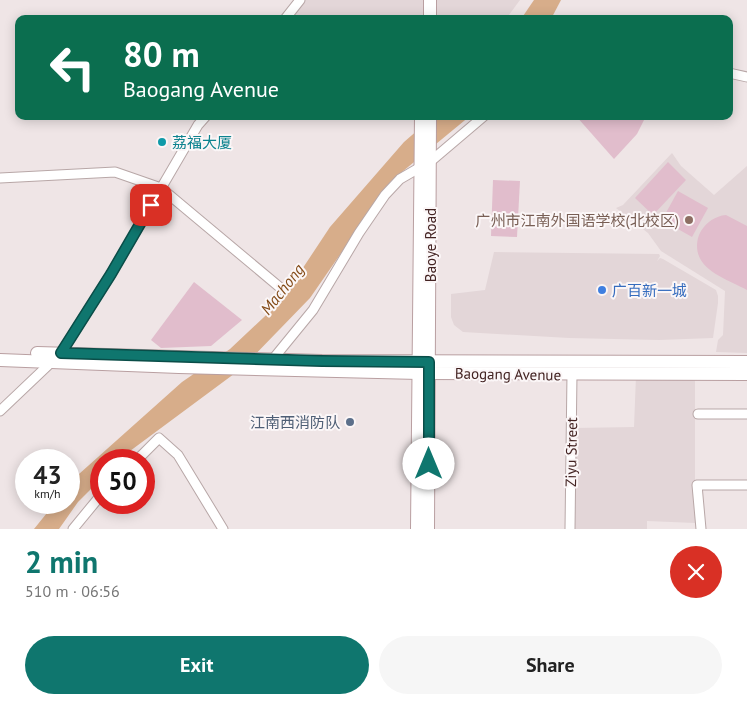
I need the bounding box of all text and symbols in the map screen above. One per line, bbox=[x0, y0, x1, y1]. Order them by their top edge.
text: 80 m bbox=[123, 31, 200, 77]
icon: left bbox=[40, 35, 105, 100]
text: Baogang Avenue bbox=[123, 75, 279, 103]
place label: 荔福大厦 bbox=[172, 133, 232, 152]
marker: 荔福大厦 bbox=[156, 136, 168, 148]
pin bbox=[130, 184, 172, 226]
icon: arrive bbox=[137, 191, 165, 219]
street label: Baoye Road bbox=[421, 208, 440, 282]
place label: 广州市江南外国语学校(北校区) bbox=[476, 211, 679, 230]
marker: 广州市江南外国语学校(北校区) bbox=[683, 214, 695, 226]
water label: Machong bbox=[256, 259, 308, 319]
place label: 广百新一城 bbox=[612, 281, 687, 300]
marker: 广百新一城 bbox=[596, 284, 608, 296]
street label: Baogang Avenue bbox=[455, 364, 561, 384]
place label: 江南西消防队 bbox=[250, 413, 340, 432]
marker: 江南西消防队 bbox=[344, 416, 356, 428]
street label: Ziyu Street bbox=[561, 417, 581, 487]
position arrow bbox=[402, 437, 454, 489]
speed limit sign: 50 bbox=[90, 449, 155, 514]
text: 43 bbox=[33, 459, 62, 491]
text: km/h bbox=[34, 486, 61, 501]
text: 2 min bbox=[25, 542, 98, 581]
button: close bbox=[670, 546, 722, 598]
text: 510 m · 06:56 bbox=[25, 581, 120, 601]
button: Exit bbox=[25, 636, 369, 694]
button: Share bbox=[379, 636, 722, 694]

